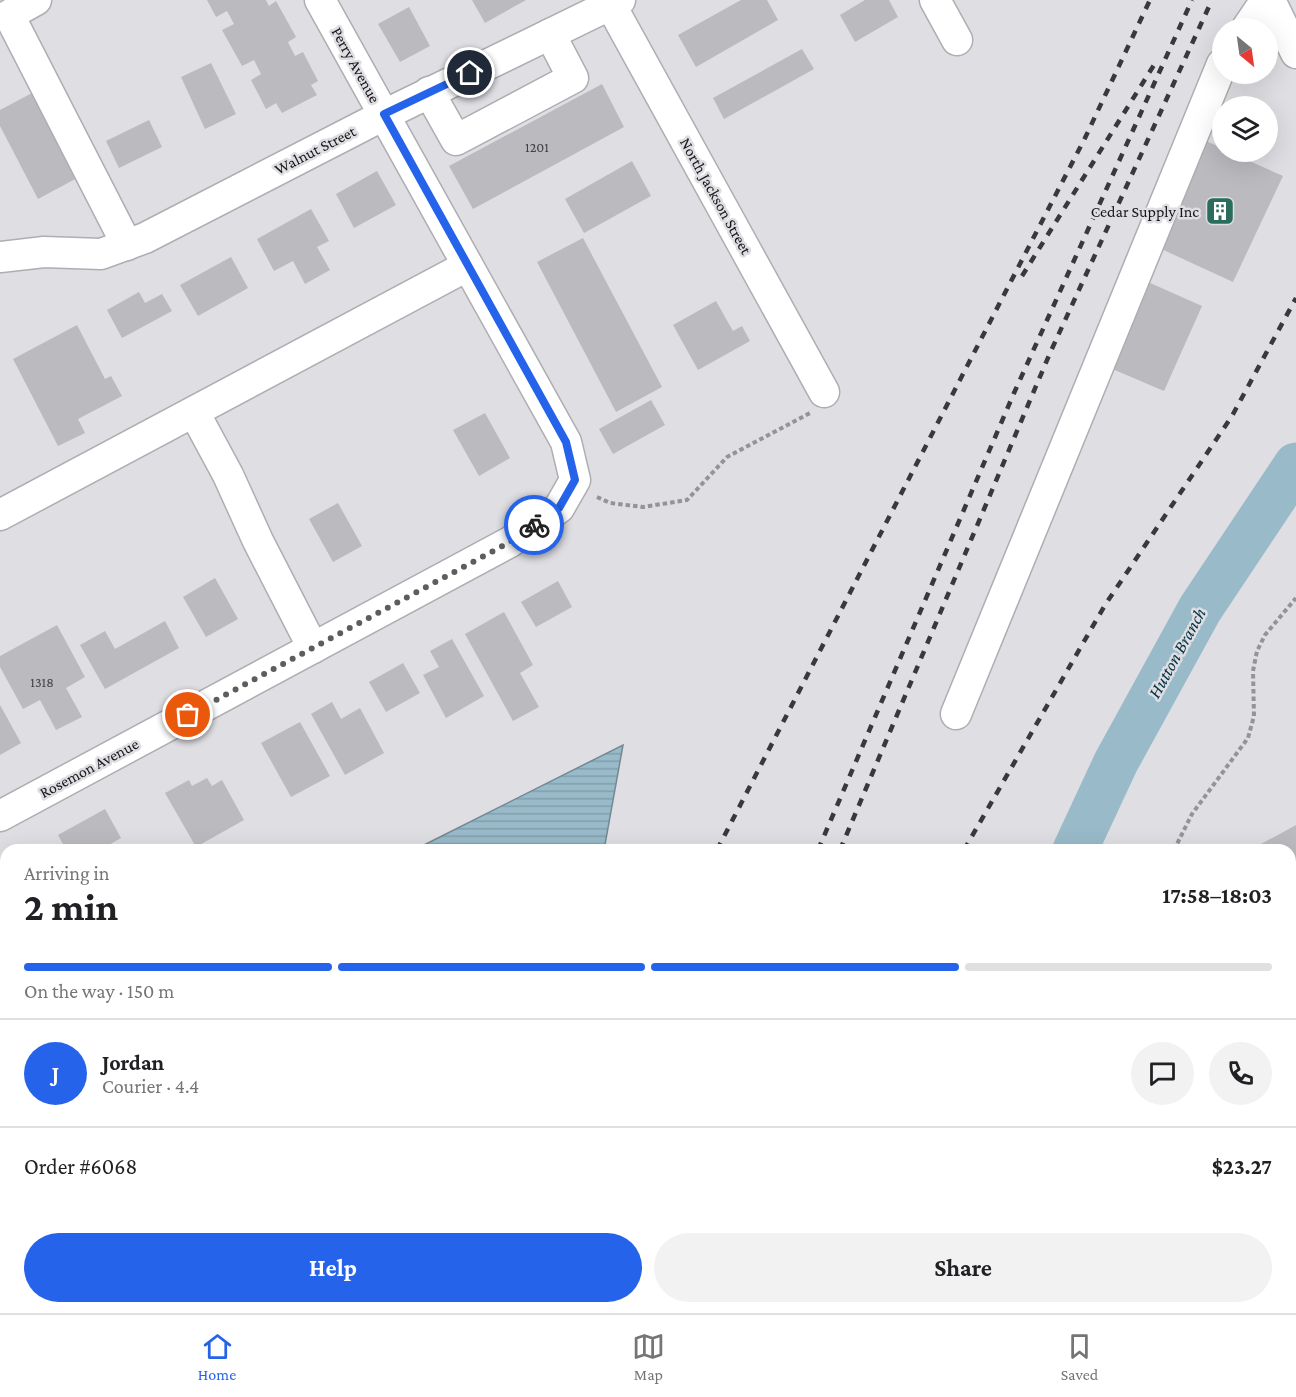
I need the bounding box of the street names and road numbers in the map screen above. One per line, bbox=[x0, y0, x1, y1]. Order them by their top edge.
street label: Perry Avenue bbox=[327, 24, 384, 106]
street label: Walnut Street bbox=[272, 122, 359, 178]
street label: North Jackson Street bbox=[676, 135, 755, 258]
street label: Rosemon Avenue bbox=[37, 735, 141, 801]

